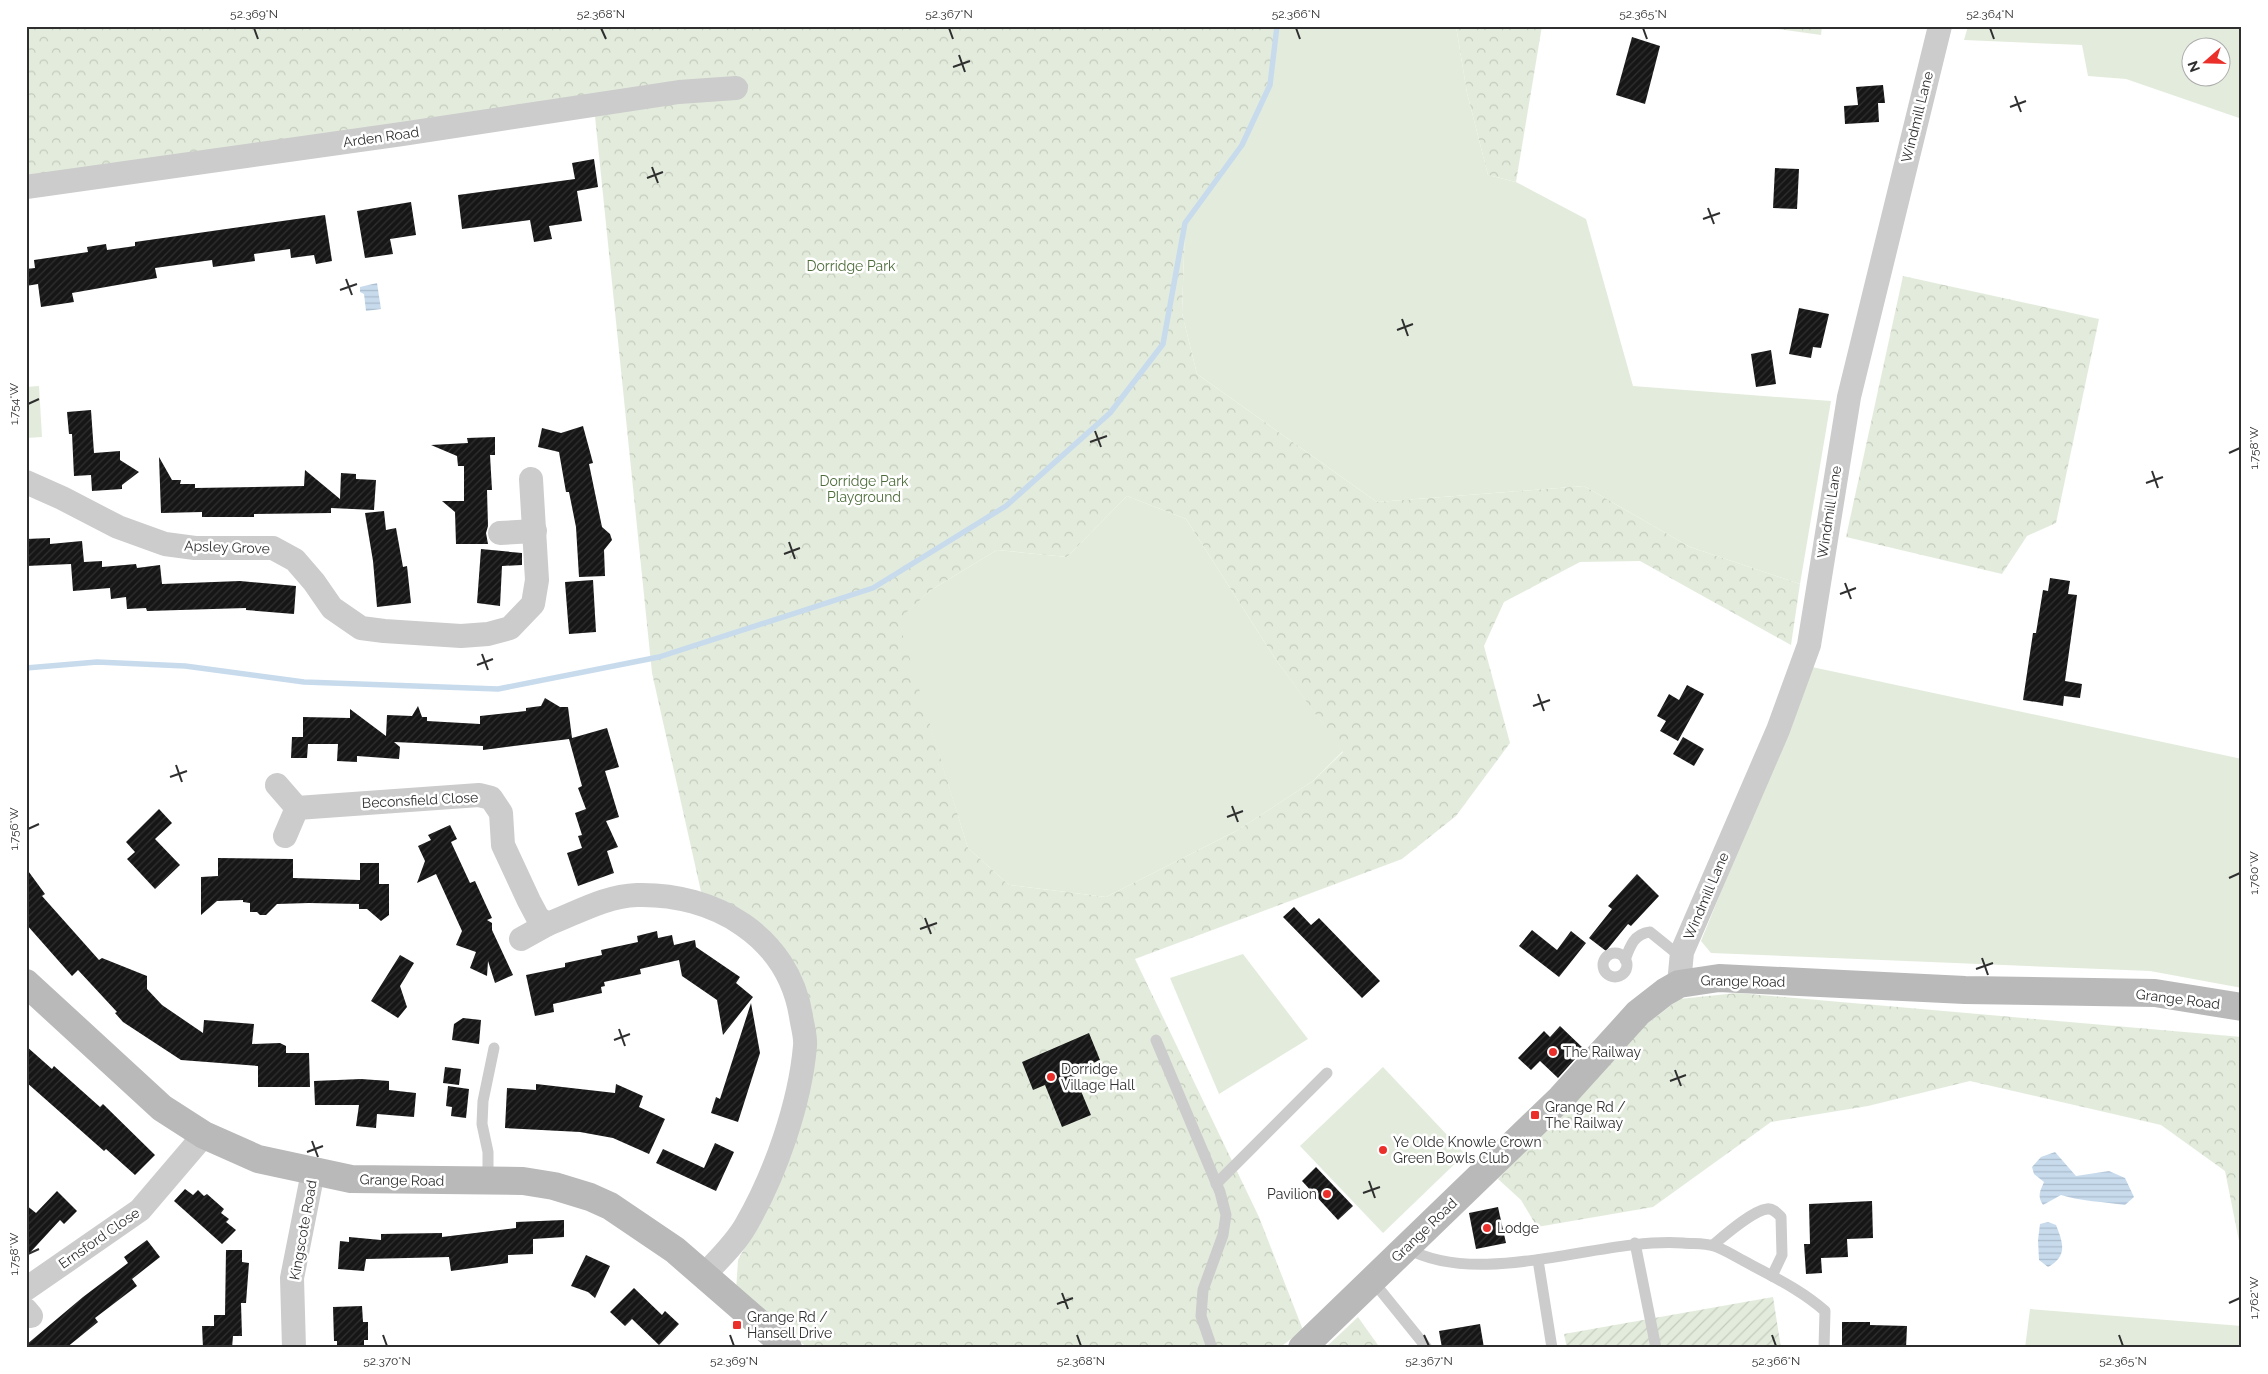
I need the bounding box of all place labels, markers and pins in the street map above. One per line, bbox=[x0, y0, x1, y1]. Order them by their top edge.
place label: The Railway bbox=[1563, 1044, 1641, 1060]
marker: The Railway bbox=[1547, 1046, 1559, 1058]
place label: Dorridge Village Hall bbox=[1061, 1061, 1135, 1093]
marker: Dorridge Village Hall bbox=[1045, 1071, 1057, 1083]
place label: Grange Rd / The Railway bbox=[1545, 1099, 1626, 1131]
marker: Grange Rd / The Railway bbox=[1529, 1109, 1541, 1121]
place label: Ye Olde Knowle Crown Green Bowls Club bbox=[1393, 1134, 1542, 1166]
marker: Ye Olde Knowle Crown Green Bowls Club bbox=[1377, 1144, 1389, 1156]
place label: Pavilion bbox=[1267, 1186, 1317, 1202]
marker: Pavilion bbox=[1321, 1188, 1333, 1200]
place label: Lodge bbox=[1497, 1220, 1539, 1236]
marker: Lodge bbox=[1481, 1222, 1493, 1234]
place label: Grange Rd / Hansell Drive bbox=[747, 1309, 832, 1341]
marker: Grange Rd / Hansell Drive bbox=[731, 1319, 743, 1331]

